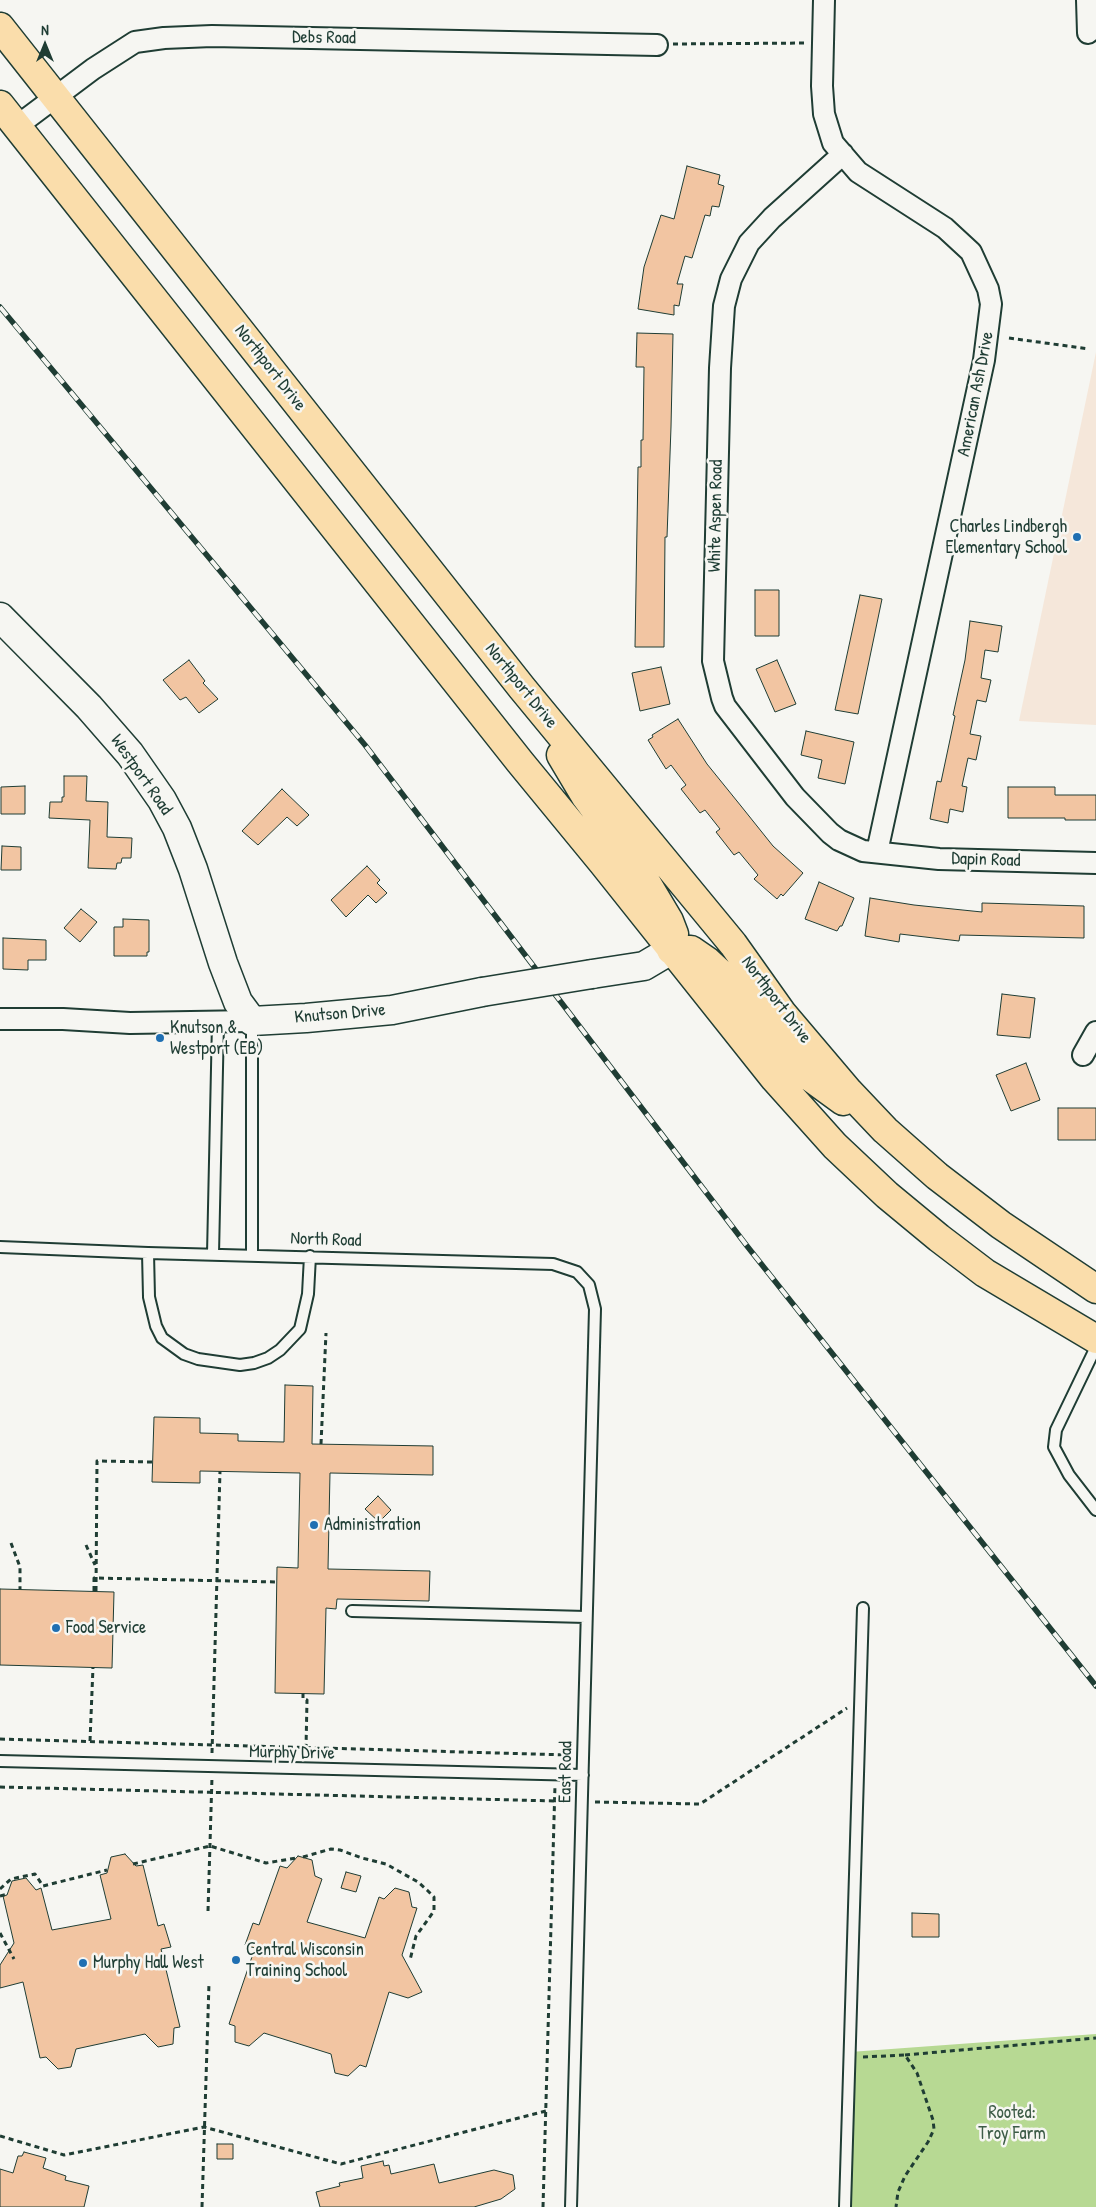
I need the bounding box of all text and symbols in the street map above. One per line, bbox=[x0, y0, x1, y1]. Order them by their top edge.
north arrow bbox=[20, 20, 70, 70]
text: N bbox=[41, 20, 49, 39]
street label: Debs Road bbox=[292, 27, 356, 49]
street label: Northport Drive bbox=[230, 321, 310, 415]
street label: American Ash Drive bbox=[953, 330, 999, 458]
street label: White Aspen Road bbox=[704, 460, 728, 572]
place label: Charles Lindbergh Elementary School bbox=[946, 516, 1067, 558]
marker: Charles Lindbergh Elementary School bbox=[1071, 531, 1083, 543]
street label: Northport Drive bbox=[480, 639, 562, 733]
street label: Westport Road bbox=[105, 731, 177, 819]
street label: Dapin Road bbox=[951, 848, 1021, 872]
street label: Northport Drive bbox=[736, 952, 816, 1048]
street label: Knutson Drive bbox=[294, 999, 386, 1029]
place label: Knutson & Westport (EB) bbox=[170, 1017, 263, 1060]
marker: Knutson & Westport (EB) bbox=[154, 1032, 166, 1044]
street label: North Road bbox=[290, 1228, 362, 1252]
place label: Administration bbox=[324, 1514, 421, 1536]
marker: Administration bbox=[308, 1519, 320, 1531]
place label: Food Service bbox=[66, 1617, 146, 1639]
marker: Food Service bbox=[50, 1622, 62, 1634]
street label: Murphy Drive bbox=[249, 1741, 335, 1765]
street label: East Road bbox=[555, 1741, 577, 1803]
place label: Central Wisconsin Training School bbox=[246, 1939, 364, 1982]
place label: Murphy Hall West bbox=[93, 1952, 204, 1974]
marker: Central Wisconsin Training School bbox=[230, 1954, 242, 1966]
marker: Murphy Hall West bbox=[77, 1957, 89, 1969]
park label: Rooted: Troy Farm bbox=[978, 2102, 1046, 2144]

